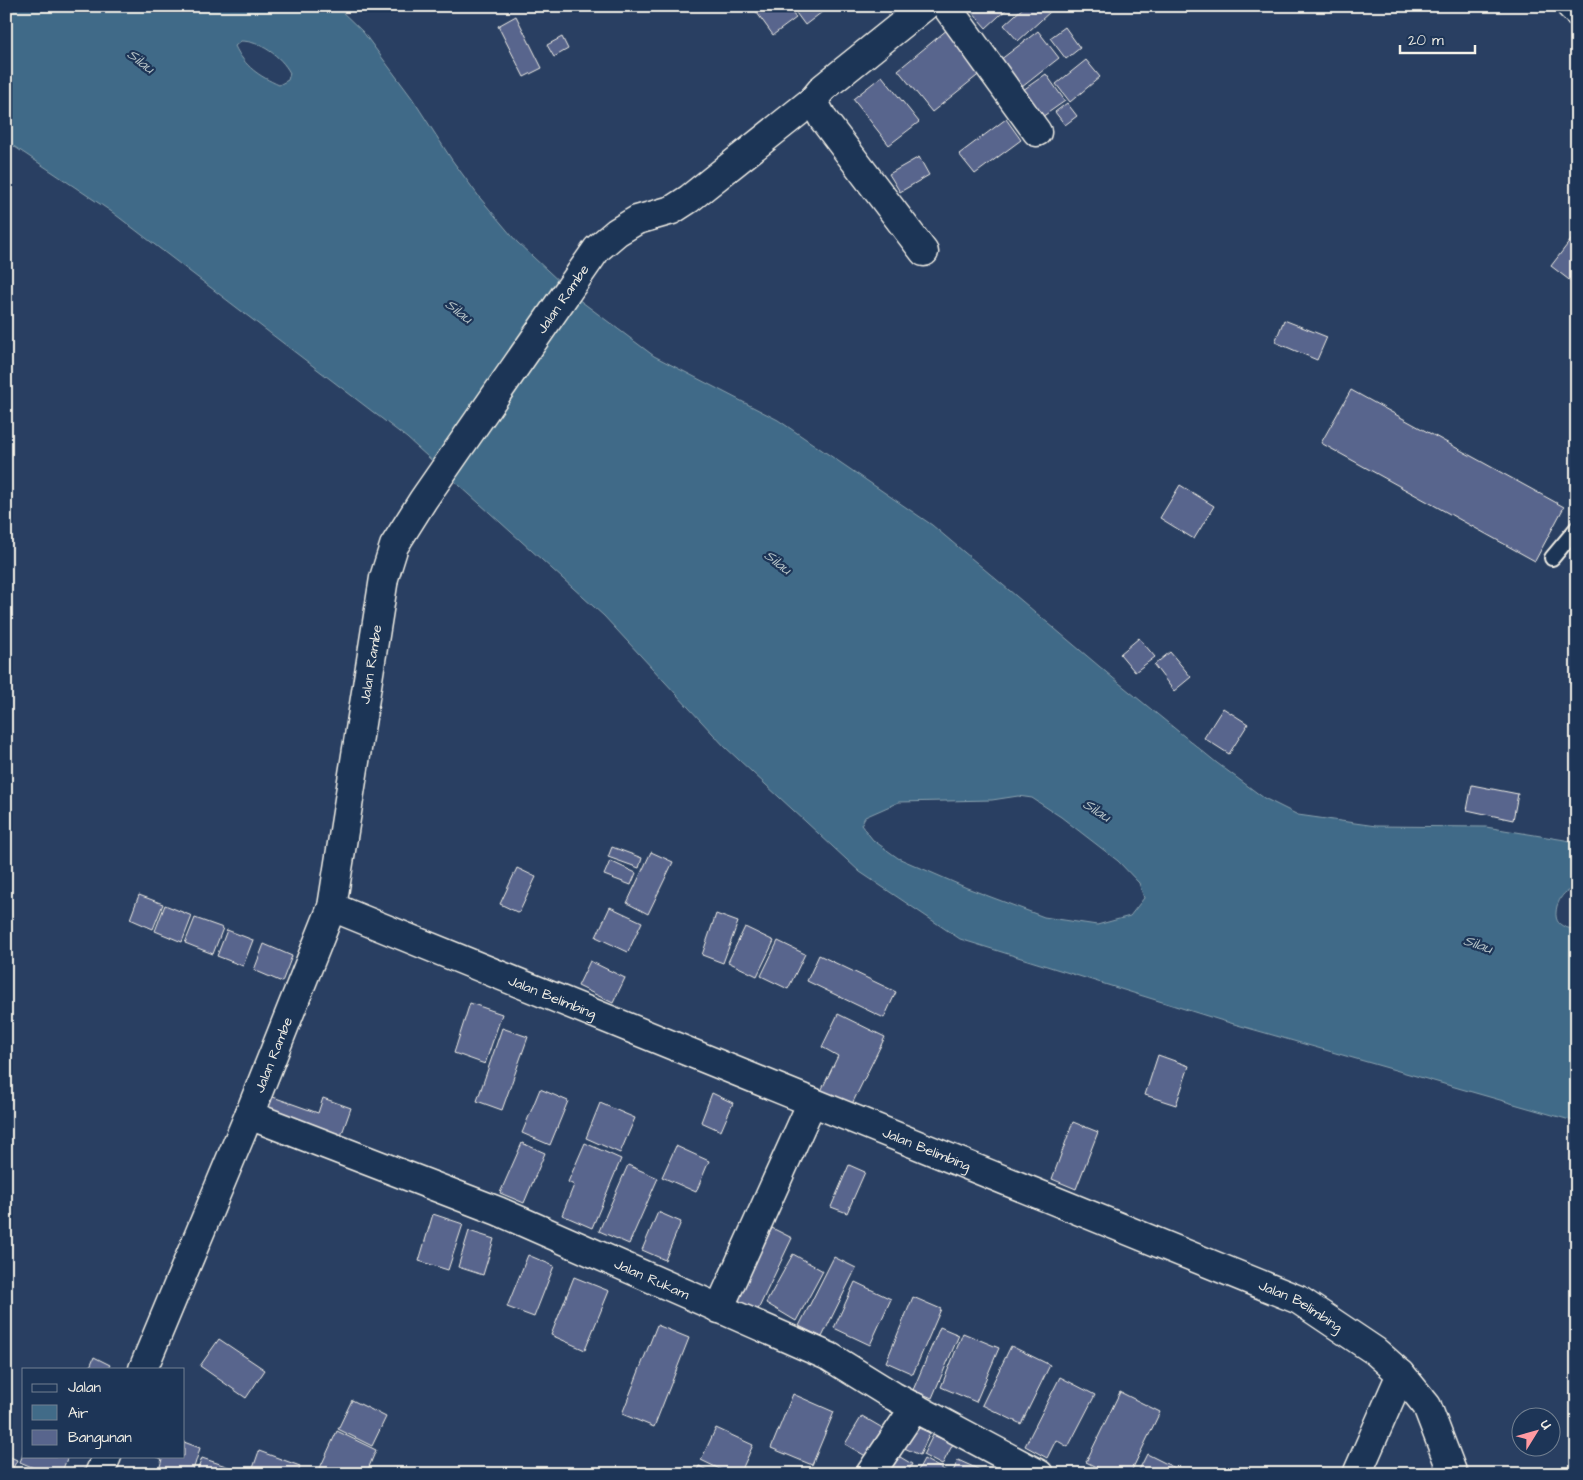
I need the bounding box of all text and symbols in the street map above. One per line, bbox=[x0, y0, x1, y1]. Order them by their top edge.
scale bar bbox=[1400, 22, 1476, 54]
text: 20 m bbox=[1408, 30, 1444, 51]
water label: Silau bbox=[123, 44, 160, 80]
street label: Jalan Rambe bbox=[532, 260, 595, 338]
water label: Silau bbox=[441, 294, 478, 330]
water label: Silau bbox=[760, 545, 797, 581]
street label: Jalan Rambe bbox=[355, 623, 388, 705]
water label: Silau bbox=[1079, 794, 1116, 828]
water label: Silau bbox=[1460, 930, 1497, 960]
street label: Jalan Belimbing bbox=[505, 971, 599, 1024]
street label: Jalan Rambe bbox=[250, 1014, 298, 1096]
street label: Jalan Belimbing bbox=[879, 1123, 973, 1177]
street label: Jalan Rukam bbox=[611, 1254, 692, 1305]
street label: Jalan Belimbing bbox=[1255, 1276, 1346, 1338]
legend bbox=[22, 1368, 185, 1458]
text: Jalan bbox=[68, 1377, 102, 1398]
text: Air bbox=[68, 1403, 88, 1424]
north arrow bbox=[1510, 1408, 1560, 1458]
text: U bbox=[1535, 1416, 1556, 1434]
text: Bangunan bbox=[68, 1427, 132, 1449]

